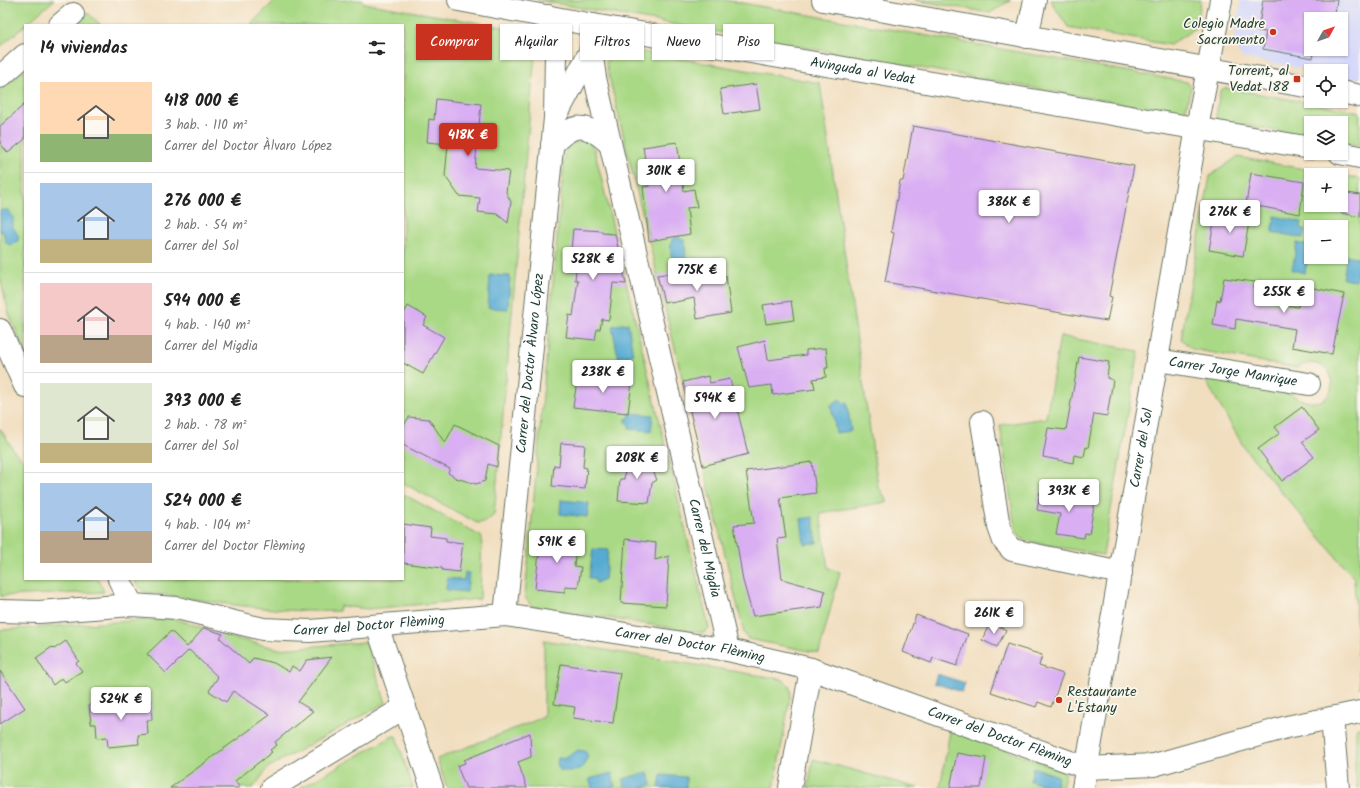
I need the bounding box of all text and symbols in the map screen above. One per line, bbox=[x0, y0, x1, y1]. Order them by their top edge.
north arrow bbox=[1304, 12, 1348, 56]
map controls bbox=[1304, 12, 1348, 264]
place label: Colegio Madre Sacramento bbox=[1183, 13, 1266, 51]
chip: Comprar bbox=[416, 24, 492, 60]
chip: Alquilar bbox=[500, 24, 572, 60]
chip: Filtros bbox=[580, 24, 644, 60]
chip: Nuevo bbox=[652, 24, 715, 60]
chip: Piso bbox=[723, 24, 774, 60]
marker: Colegio Madre Sacramento bbox=[1268, 27, 1278, 37]
text: 14 viviendas bbox=[40, 35, 128, 62]
icon: filters bbox=[366, 37, 388, 59]
street label: Avinguda al Vedat bbox=[809, 51, 918, 91]
place label: Torrent, al Vedat 188 bbox=[1228, 60, 1290, 98]
button: locate bbox=[1304, 64, 1348, 108]
marker: Torrent, al Vedat 188 bbox=[1292, 74, 1302, 84]
text: 418 000 € bbox=[164, 88, 238, 115]
icon: home bbox=[72, 98, 120, 146]
text: 3 hab. · 110 m² bbox=[164, 115, 247, 136]
button: layers bbox=[1304, 116, 1348, 160]
pin: 418K € bbox=[435, 123, 501, 157]
text: 418K € bbox=[448, 125, 488, 146]
text: Carrer del Doctor Àlvaro López bbox=[164, 136, 332, 157]
pin: 301K € bbox=[633, 159, 699, 193]
text: 301K € bbox=[647, 161, 685, 182]
button: + bbox=[1304, 168, 1348, 212]
text: 276 000 € bbox=[164, 188, 241, 215]
pin: 386K € bbox=[976, 190, 1042, 224]
text: 386K € bbox=[988, 192, 1030, 213]
icon: home bbox=[72, 199, 120, 247]
pin: 276K € bbox=[1197, 200, 1263, 234]
text: 276K € bbox=[1209, 202, 1251, 223]
text: 2 hab. · 54 m² bbox=[164, 215, 247, 236]
button: − bbox=[1304, 220, 1348, 264]
text: Carrer del Sol bbox=[164, 236, 239, 257]
pin: 528K € bbox=[560, 247, 626, 281]
text: 528K € bbox=[572, 249, 614, 270]
pin: 775K € bbox=[664, 258, 730, 292]
text: 775K € bbox=[677, 260, 717, 281]
street label: Carrer del Doctor Àlvaro López bbox=[510, 272, 550, 454]
pin: 255K € bbox=[1251, 280, 1317, 314]
text: 255K € bbox=[1263, 282, 1305, 303]
text: 594 000 € bbox=[164, 288, 241, 315]
icon: home bbox=[72, 299, 120, 347]
text: 4 hab. · 140 m² bbox=[164, 315, 250, 336]
text: Carrer del Migdia bbox=[164, 336, 258, 357]
street label: Carrer Jorge Manrique bbox=[1167, 351, 1300, 393]
pin: 238K € bbox=[570, 360, 636, 394]
text: 238K € bbox=[581, 362, 625, 383]
pin: 594K € bbox=[682, 386, 748, 420]
text: 393 000 € bbox=[164, 388, 241, 415]
text: 594K € bbox=[694, 388, 736, 409]
icon: home bbox=[72, 399, 120, 447]
street label: Carrer del Sol bbox=[1124, 406, 1160, 490]
text: 2 hab. · 78 m² bbox=[164, 415, 247, 436]
text: Carrer del Sol bbox=[164, 436, 239, 457]
pin: 208K € bbox=[604, 446, 670, 480]
text: 208K € bbox=[616, 448, 659, 469]
pin: 393K € bbox=[1036, 479, 1102, 513]
text: 393K € bbox=[1048, 481, 1090, 502]
text: 524 000 € bbox=[164, 488, 242, 515]
street label: Carrer del Migdia bbox=[682, 496, 726, 600]
icon: home bbox=[72, 499, 120, 547]
text: 4 hab. · 104 m² bbox=[164, 515, 250, 536]
pin: 591K € bbox=[524, 530, 590, 564]
text: 591K € bbox=[538, 532, 576, 553]
text: Carrer del Doctor Flèming bbox=[164, 536, 305, 557]
pin: 261K € bbox=[961, 601, 1027, 635]
text: 261K € bbox=[974, 603, 1014, 624]
street label: Carrer del Doctor Flèming bbox=[292, 609, 446, 642]
street label: Carrer del Doctor Flèming bbox=[613, 621, 767, 669]
place label: Restaurante L'Estany bbox=[1067, 681, 1137, 719]
pin: 524K € bbox=[88, 687, 154, 721]
text: 524K € bbox=[100, 689, 142, 710]
marker: Restaurante L'Estany bbox=[1054, 695, 1064, 705]
street label: Carrer del Doctor Flèming bbox=[924, 701, 1075, 773]

